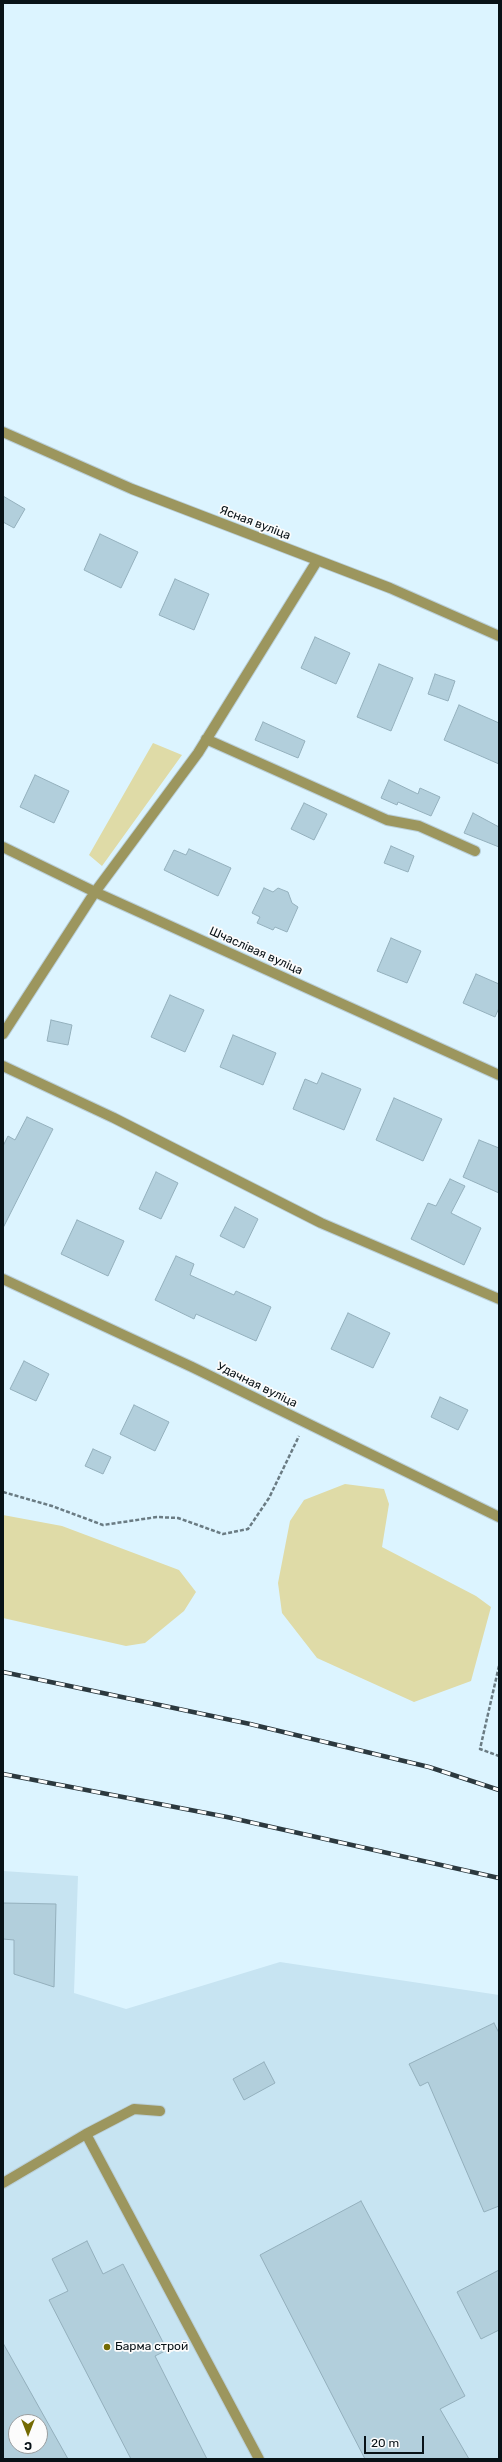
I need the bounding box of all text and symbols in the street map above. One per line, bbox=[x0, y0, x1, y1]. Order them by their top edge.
street label: Ясная вуліца bbox=[218, 503, 292, 543]
street label: Шчаслівая вуліца bbox=[207, 924, 305, 978]
street label: Удачная вуліца bbox=[214, 1359, 300, 1411]
place label: Барма строй bbox=[115, 2340, 188, 2354]
marker: Барма строй bbox=[102, 2342, 112, 2352]
north arrow bbox=[8, 2414, 48, 2454]
scale bar bbox=[366, 2428, 426, 2454]
text: 20 m bbox=[371, 2436, 399, 2450]
text: С bbox=[24, 2439, 32, 2452]

